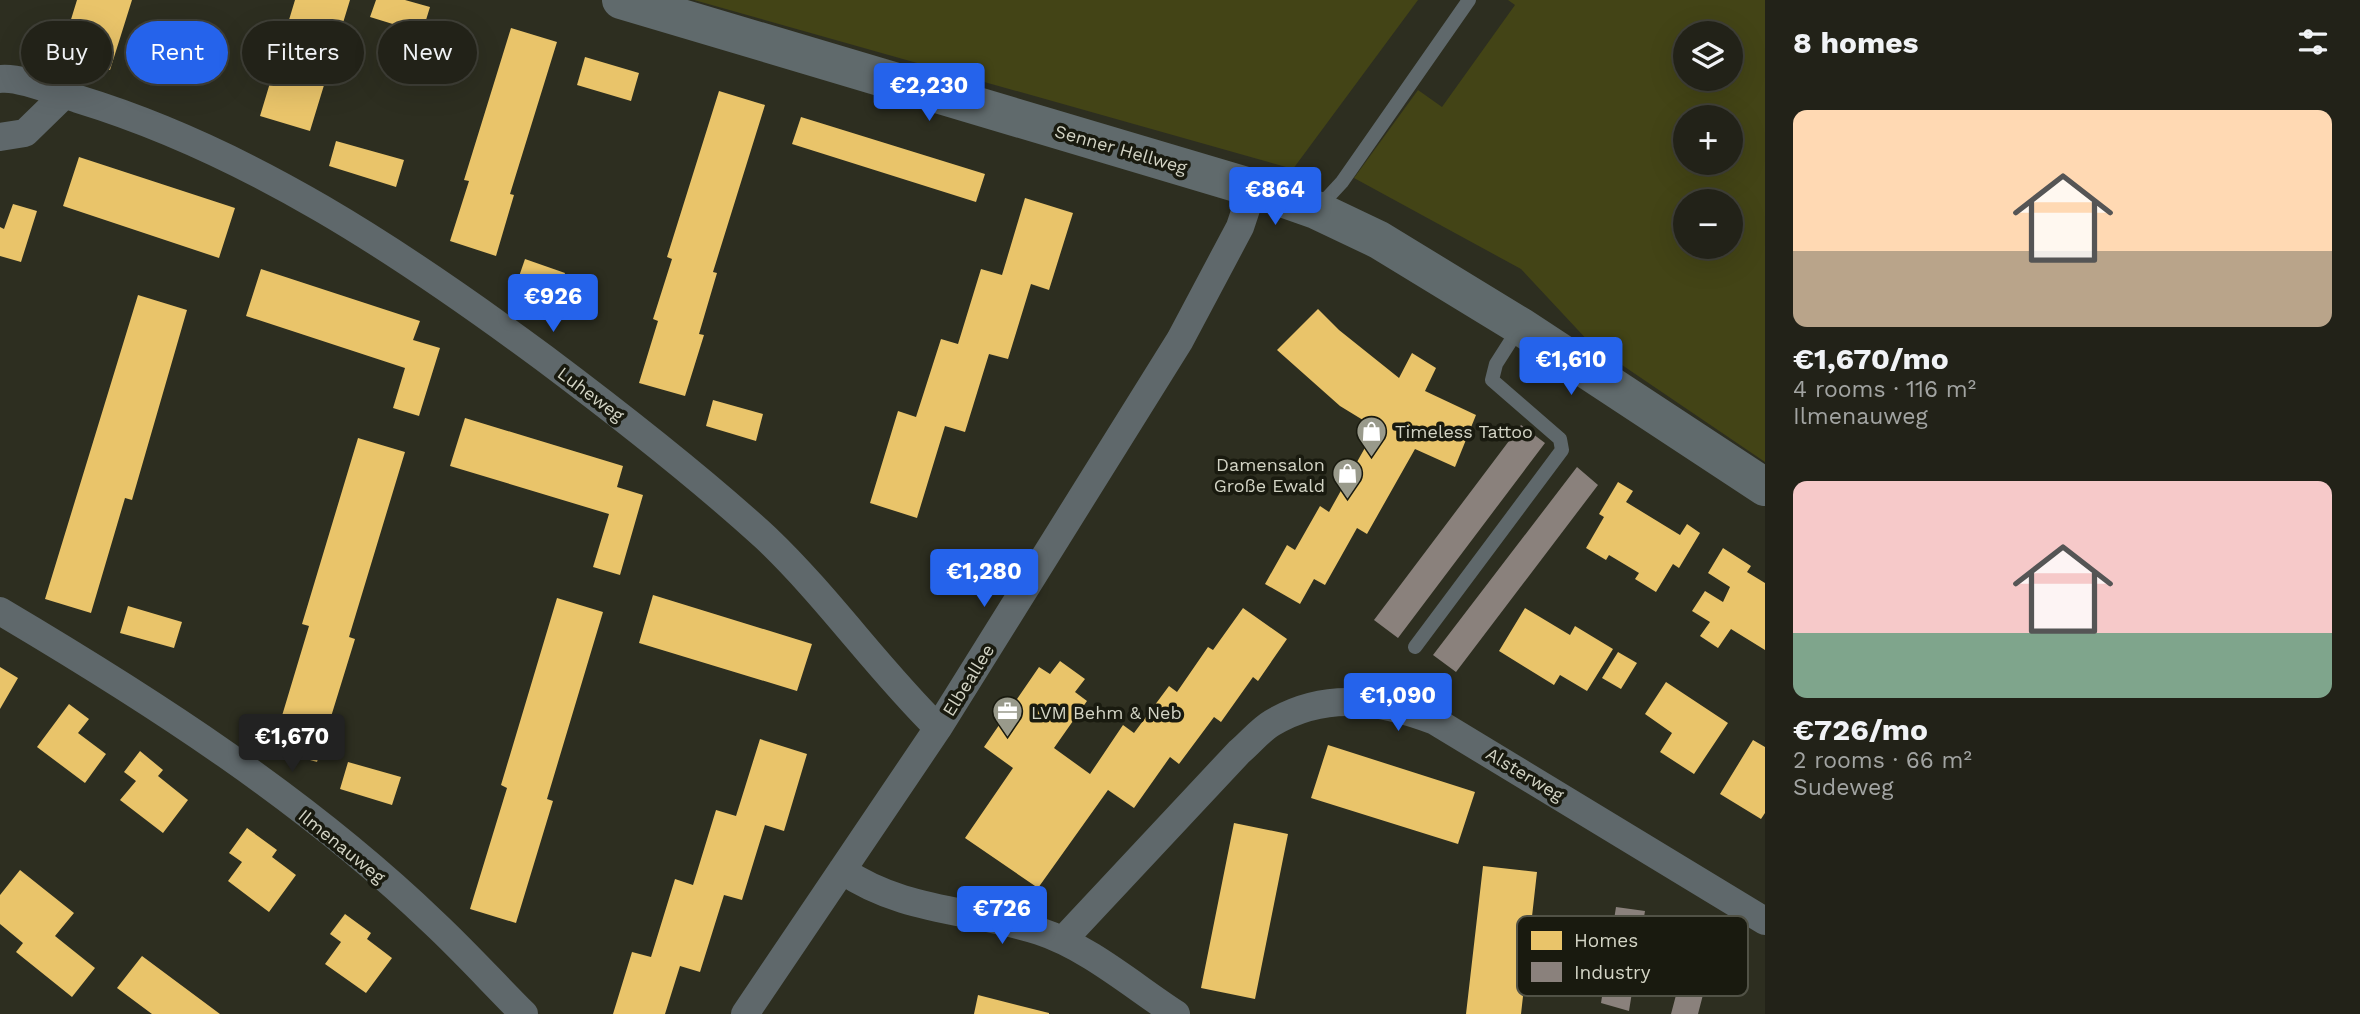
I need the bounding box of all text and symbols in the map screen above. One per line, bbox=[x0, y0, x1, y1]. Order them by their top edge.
chip: Buy bbox=[21, 21, 112, 84]
chip: Rent bbox=[126, 21, 228, 84]
chip: Filters bbox=[242, 21, 364, 84]
chip: New bbox=[378, 21, 477, 84]
map controls bbox=[1673, 21, 1743, 259]
button: layers bbox=[1673, 21, 1743, 91]
icon: filters bbox=[2294, 23, 2332, 61]
text: 8 homes bbox=[1793, 25, 1919, 60]
pin: €2,230 bbox=[872, 64, 986, 123]
text: €2,230 bbox=[890, 72, 968, 99]
button: + bbox=[1673, 105, 1743, 175]
street label: Senner Hellweg bbox=[1052, 120, 1190, 178]
icon: home bbox=[2000, 155, 2126, 281]
pin: €864 bbox=[1234, 168, 1316, 227]
text: €864 bbox=[1245, 176, 1305, 203]
button: − bbox=[1673, 189, 1743, 259]
pin: €926 bbox=[512, 274, 594, 334]
text: €926 bbox=[524, 283, 582, 310]
pin: €1,610 bbox=[1514, 338, 1628, 397]
text: €1,670/mo bbox=[1793, 341, 1949, 376]
text: €1,610 bbox=[1535, 346, 1607, 373]
street label: Luheweg bbox=[554, 362, 629, 426]
text: 4 rooms · 116 m² bbox=[1793, 376, 1976, 403]
text: Ilmenauweg bbox=[1793, 403, 1928, 430]
shop icon: Timeless Tattoo bbox=[1355, 414, 1389, 458]
place label: Timeless Tattoo bbox=[1395, 421, 1533, 442]
place label: Damensalon Große Ewald bbox=[1214, 454, 1325, 496]
shop icon: Damensalon Große Ewald bbox=[1331, 457, 1365, 501]
icon: home bbox=[2000, 526, 2126, 652]
pin: €1,280 bbox=[927, 550, 1041, 609]
text: €1,280 bbox=[946, 558, 1022, 585]
street label: Elbeallee bbox=[938, 640, 998, 720]
pin: €1,090 bbox=[1341, 674, 1455, 733]
text: €1,090 bbox=[1360, 682, 1436, 709]
office icon: LVM Behm & Neb bbox=[991, 695, 1025, 739]
place label: LVM Behm & Neb bbox=[1031, 702, 1182, 723]
text: €726/mo bbox=[1793, 712, 1928, 747]
pin: €1,670 bbox=[235, 714, 349, 774]
text: €1,670 bbox=[255, 723, 329, 750]
street label: Alsterweg bbox=[1482, 743, 1568, 806]
text: 2 rooms · 66 m² bbox=[1793, 747, 1972, 774]
text: Sudeweg bbox=[1793, 774, 1894, 801]
street label: Ilmenauweg bbox=[294, 805, 390, 888]
pin: €726 bbox=[961, 886, 1043, 946]
text: €726 bbox=[973, 895, 1031, 922]
legend bbox=[1517, 916, 1748, 996]
text: Homes bbox=[1574, 929, 1638, 952]
text: Industry bbox=[1574, 961, 1651, 984]

